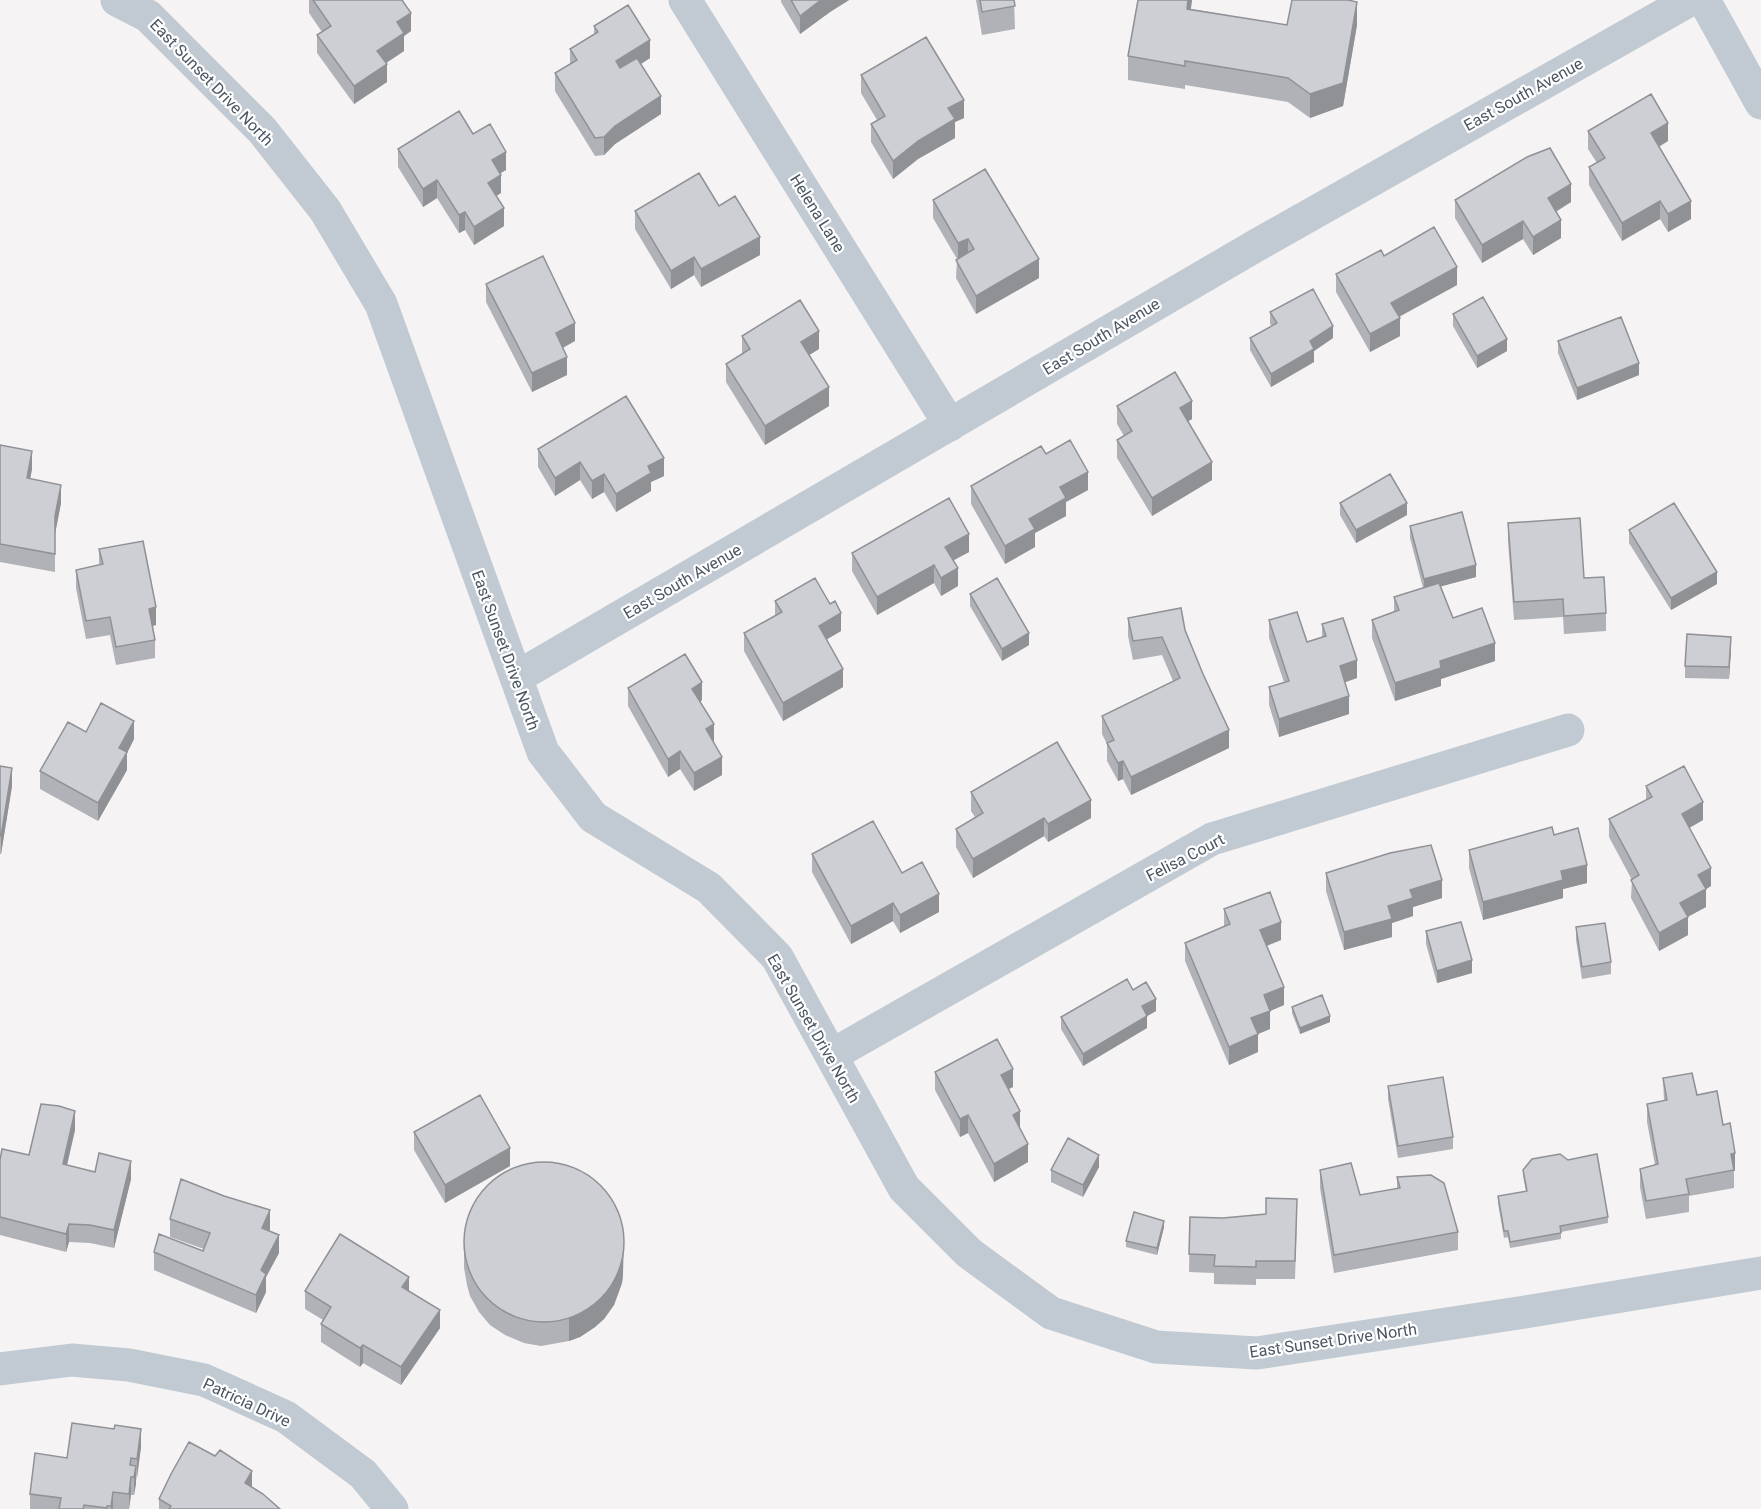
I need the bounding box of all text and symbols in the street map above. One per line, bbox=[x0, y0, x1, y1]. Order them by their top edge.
street label: East Sunset Drive North bbox=[146, 15, 277, 150]
street label: East South Avenue bbox=[1460, 54, 1586, 135]
street label: Helena Lane bbox=[786, 171, 849, 256]
street label: East South Avenue bbox=[1039, 294, 1163, 379]
street label: East South Avenue bbox=[620, 540, 745, 623]
street label: East Sunset Drive North bbox=[468, 568, 543, 733]
street label: Felisa Court bbox=[1143, 830, 1228, 885]
street label: East Sunset Drive North bbox=[763, 950, 864, 1106]
street label: East Sunset Drive North bbox=[1248, 1319, 1418, 1362]
street label: Patricia Drive bbox=[200, 1374, 293, 1431]

